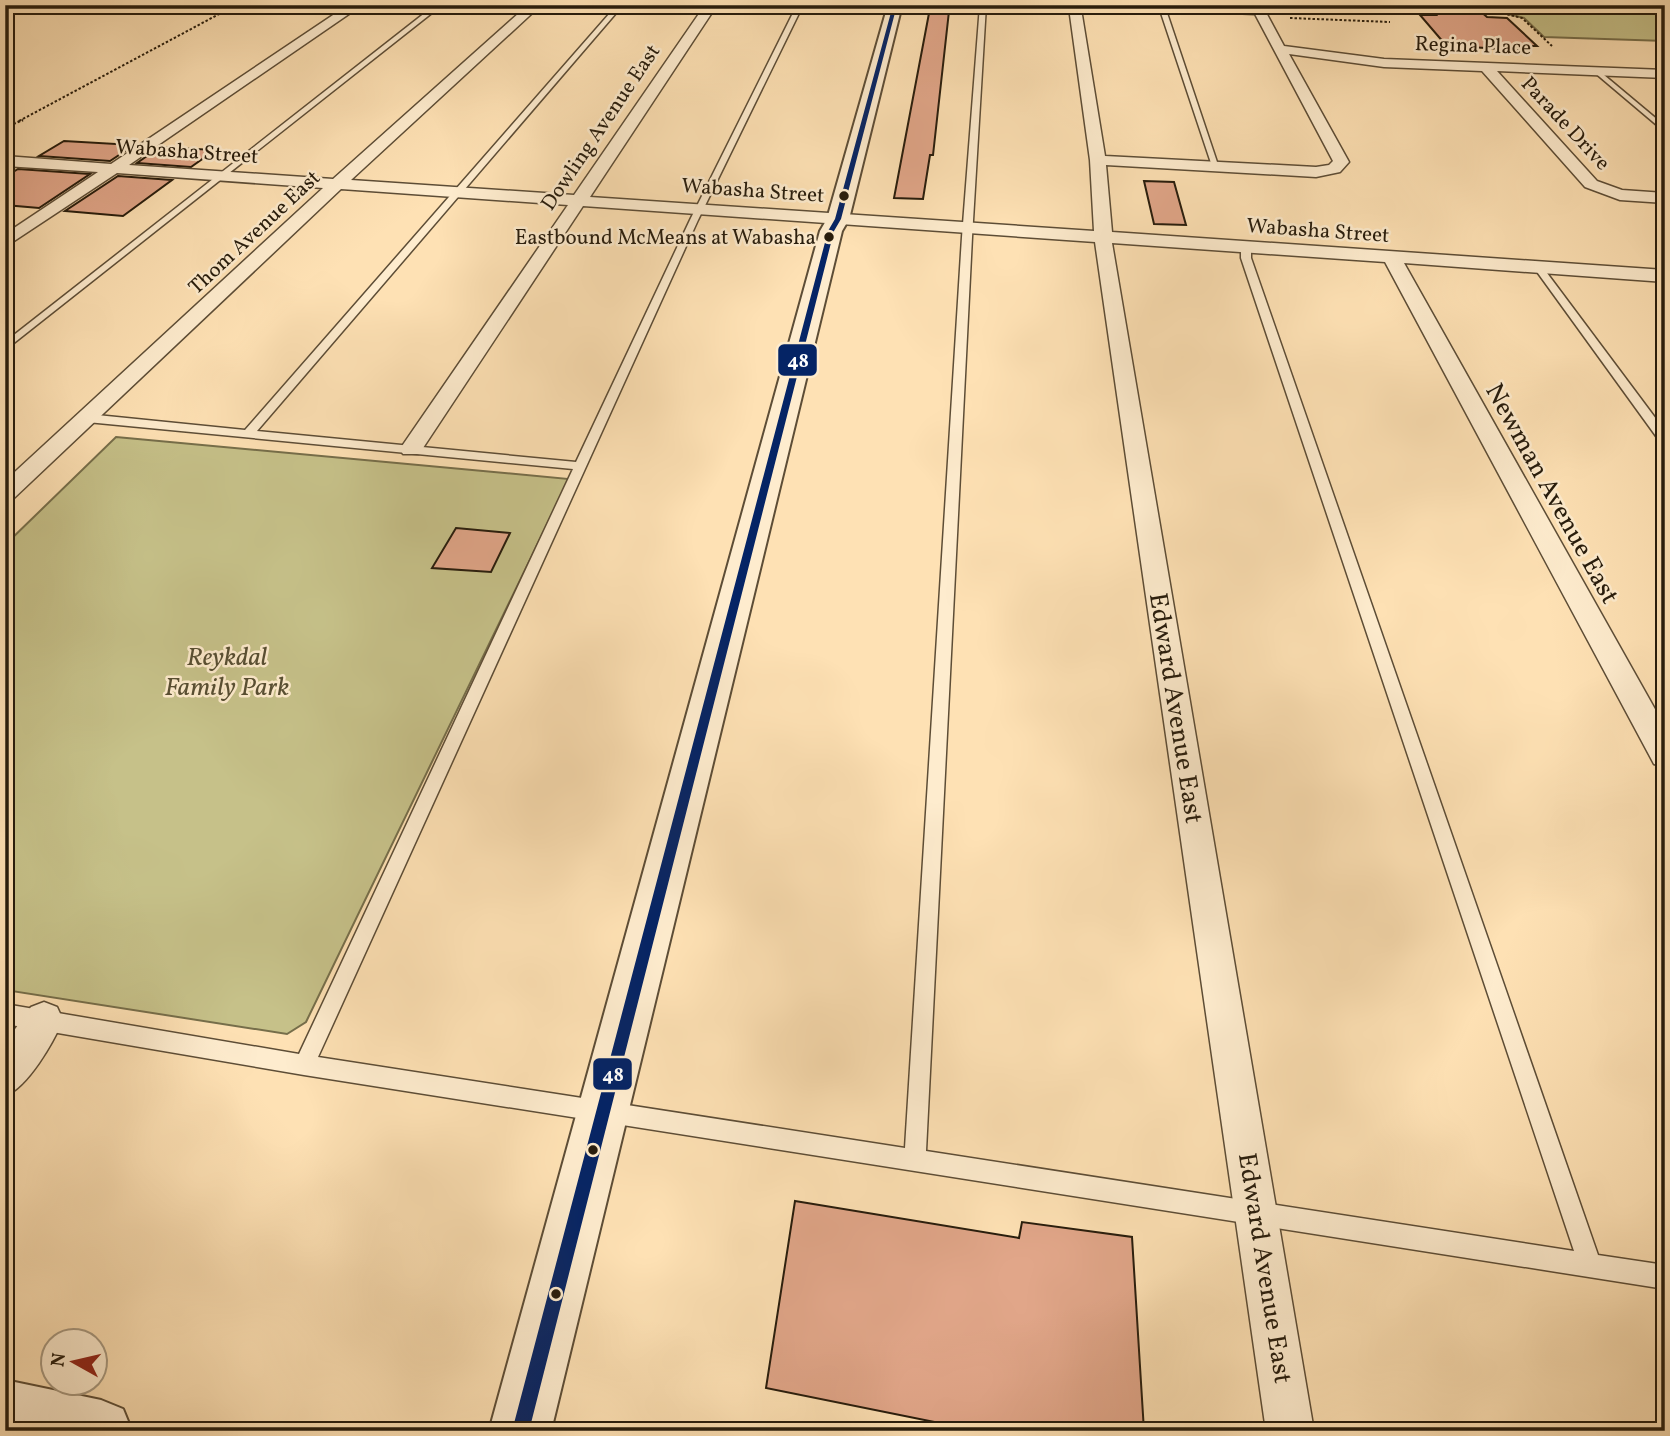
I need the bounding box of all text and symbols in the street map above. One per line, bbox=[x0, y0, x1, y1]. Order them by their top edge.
street label: Regina Place bbox=[1414, 30, 1532, 63]
street label: Dowling Avenue East bbox=[535, 39, 668, 217]
street label: Parade Drive bbox=[1514, 71, 1616, 178]
street label: Wabasha Street bbox=[114, 133, 259, 172]
street label: Thom Avenue East bbox=[183, 164, 327, 302]
street label: Wabasha Street bbox=[680, 172, 825, 211]
unlabelled marker bbox=[837, 189, 851, 203]
street label: Wabasha Street bbox=[1245, 212, 1390, 251]
place label: Eastbound McMeans at Wabasha bbox=[515, 224, 816, 253]
marker: Eastbound McMeans at Wabasha bbox=[822, 230, 836, 244]
line badge: 48 bbox=[777, 343, 818, 377]
text: 48 bbox=[787, 349, 809, 375]
street label: Newman Avenue East bbox=[1476, 377, 1627, 611]
street label: Edward Avenue East bbox=[1139, 590, 1211, 826]
park label: Reykdal Family Park bbox=[165, 640, 289, 706]
line badge: 48 bbox=[592, 1057, 633, 1091]
text: 48 bbox=[602, 1063, 624, 1089]
unlabelled marker bbox=[586, 1143, 600, 1157]
street label: Edward Avenue East bbox=[1228, 1150, 1300, 1386]
unlabelled marker bbox=[549, 1287, 563, 1301]
north arrow bbox=[38, 1328, 108, 1398]
text: N bbox=[45, 1351, 73, 1369]

